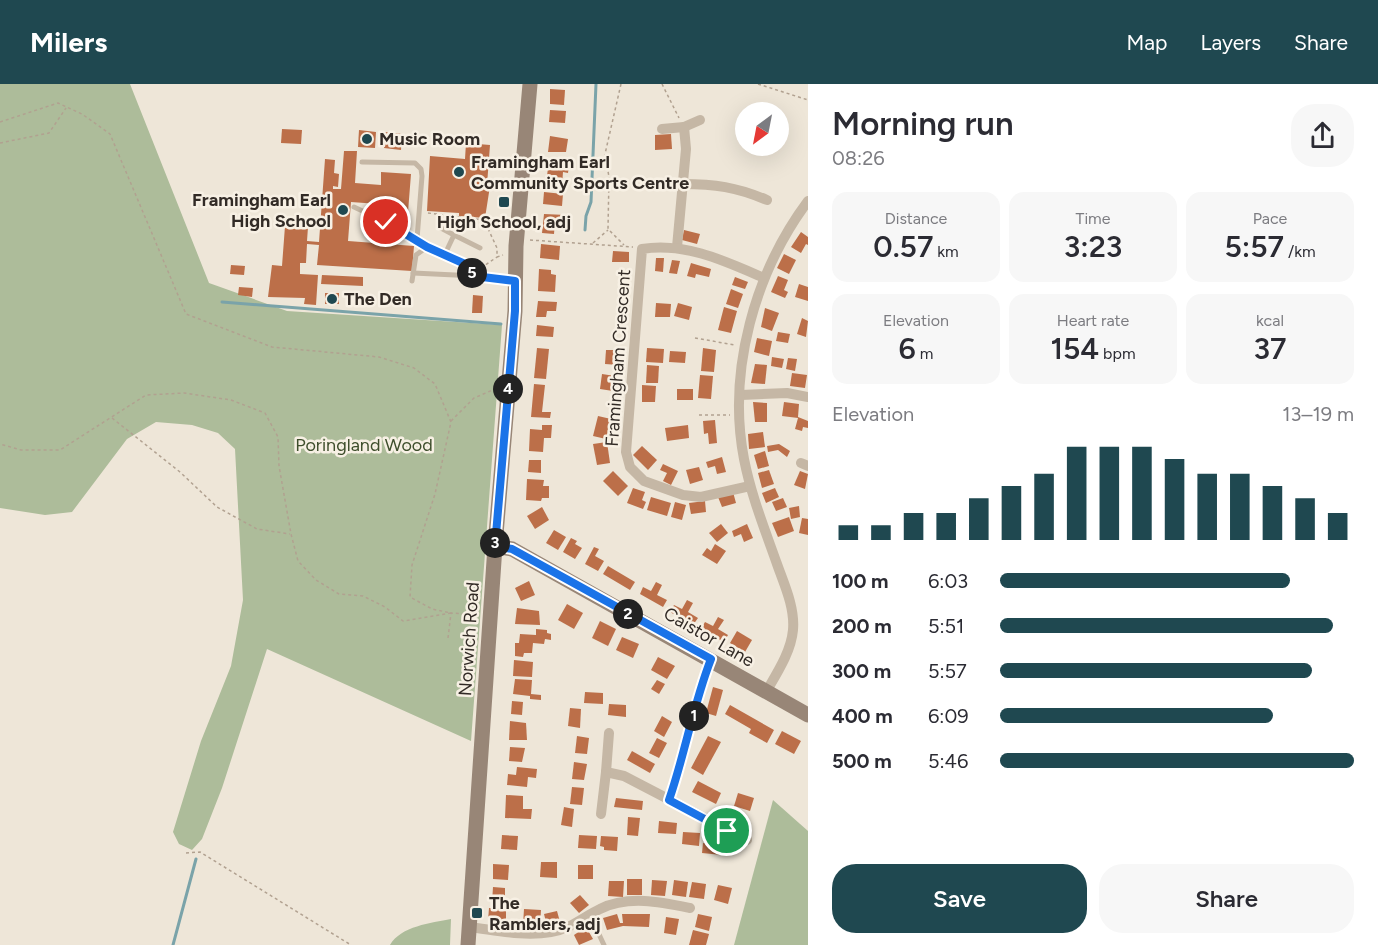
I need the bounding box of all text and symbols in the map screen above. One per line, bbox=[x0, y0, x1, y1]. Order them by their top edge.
text: Milers bbox=[30, 25, 107, 59]
text: Map bbox=[1127, 30, 1167, 55]
text: Layers bbox=[1200, 30, 1261, 55]
text: Share bbox=[1294, 30, 1348, 55]
north arrow bbox=[735, 102, 789, 156]
map controls bbox=[735, 102, 789, 156]
text: Morning run bbox=[832, 104, 1014, 143]
button: share bbox=[1291, 104, 1354, 167]
place label: Music Room bbox=[379, 128, 480, 150]
marker: Music Room bbox=[360, 132, 374, 146]
text: 08:26 bbox=[832, 146, 885, 170]
place label: Framingham Earl Community Sports Centre bbox=[471, 151, 689, 194]
marker: Framingham Earl Community Sports Centre bbox=[452, 165, 466, 179]
place label: Framingham Earl High School bbox=[192, 189, 331, 232]
marker: High School, adj bbox=[497, 195, 511, 209]
pin bbox=[360, 196, 411, 247]
marker: Framingham Earl High School bbox=[336, 203, 350, 217]
icon: check bbox=[369, 205, 402, 238]
text: Distance bbox=[885, 209, 947, 228]
text: Time bbox=[1076, 209, 1110, 228]
text: Pace bbox=[1253, 209, 1287, 228]
place label: High School, adj bbox=[437, 211, 571, 233]
text: 0.57 bbox=[873, 228, 933, 265]
text: 3:23 bbox=[1064, 228, 1122, 265]
text: 5:57 bbox=[1224, 228, 1284, 265]
text: km bbox=[933, 242, 959, 261]
text: /km bbox=[1284, 242, 1316, 261]
pin: 5 bbox=[457, 258, 487, 288]
text: 5 bbox=[467, 263, 477, 282]
street label: Framingham Crescent bbox=[601, 268, 635, 447]
place label: The Den bbox=[344, 288, 412, 310]
marker: The Den bbox=[325, 292, 339, 306]
text: Elevation bbox=[883, 311, 949, 330]
text: Heart rate bbox=[1057, 311, 1129, 330]
text: kcal bbox=[1256, 311, 1284, 330]
text: 6 bbox=[899, 330, 916, 367]
text: 154 bbox=[1050, 330, 1099, 367]
text: 37 bbox=[1254, 330, 1286, 367]
text: m bbox=[916, 344, 933, 363]
text: bpm bbox=[1099, 344, 1136, 363]
pin: 4 bbox=[493, 374, 523, 404]
text: 4 bbox=[503, 379, 513, 398]
text: Elevation bbox=[832, 402, 914, 426]
text: 13–19 m bbox=[1282, 402, 1354, 426]
park label: Poringland Wood bbox=[295, 434, 433, 456]
pin: 3 bbox=[480, 528, 510, 558]
text: 3 bbox=[491, 533, 499, 552]
text: 100 m bbox=[832, 569, 889, 593]
text: 6:03 bbox=[928, 569, 968, 593]
street label: Norwich Road bbox=[454, 581, 484, 697]
pin: 2 bbox=[613, 599, 643, 629]
street label: Caistor Lane bbox=[660, 602, 758, 672]
text: 2 bbox=[623, 604, 633, 623]
text: 200 m bbox=[832, 614, 892, 638]
text: 5:51 bbox=[928, 614, 964, 638]
text: 300 m bbox=[832, 659, 891, 683]
text: 5:57 bbox=[928, 659, 967, 683]
pin: 1 bbox=[679, 701, 709, 731]
text: 400 m bbox=[832, 704, 893, 728]
text: 6:09 bbox=[928, 704, 969, 728]
text: 1 bbox=[691, 706, 697, 725]
text: 500 m bbox=[832, 749, 892, 773]
text: 5:46 bbox=[928, 749, 968, 773]
pin bbox=[701, 805, 752, 856]
icon: arrive bbox=[710, 814, 743, 847]
button: Save bbox=[832, 864, 1087, 933]
button: Share bbox=[1099, 864, 1354, 933]
place label: The Ramblers, adj bbox=[489, 892, 601, 935]
marker: The Ramblers, adj bbox=[470, 906, 484, 920]

